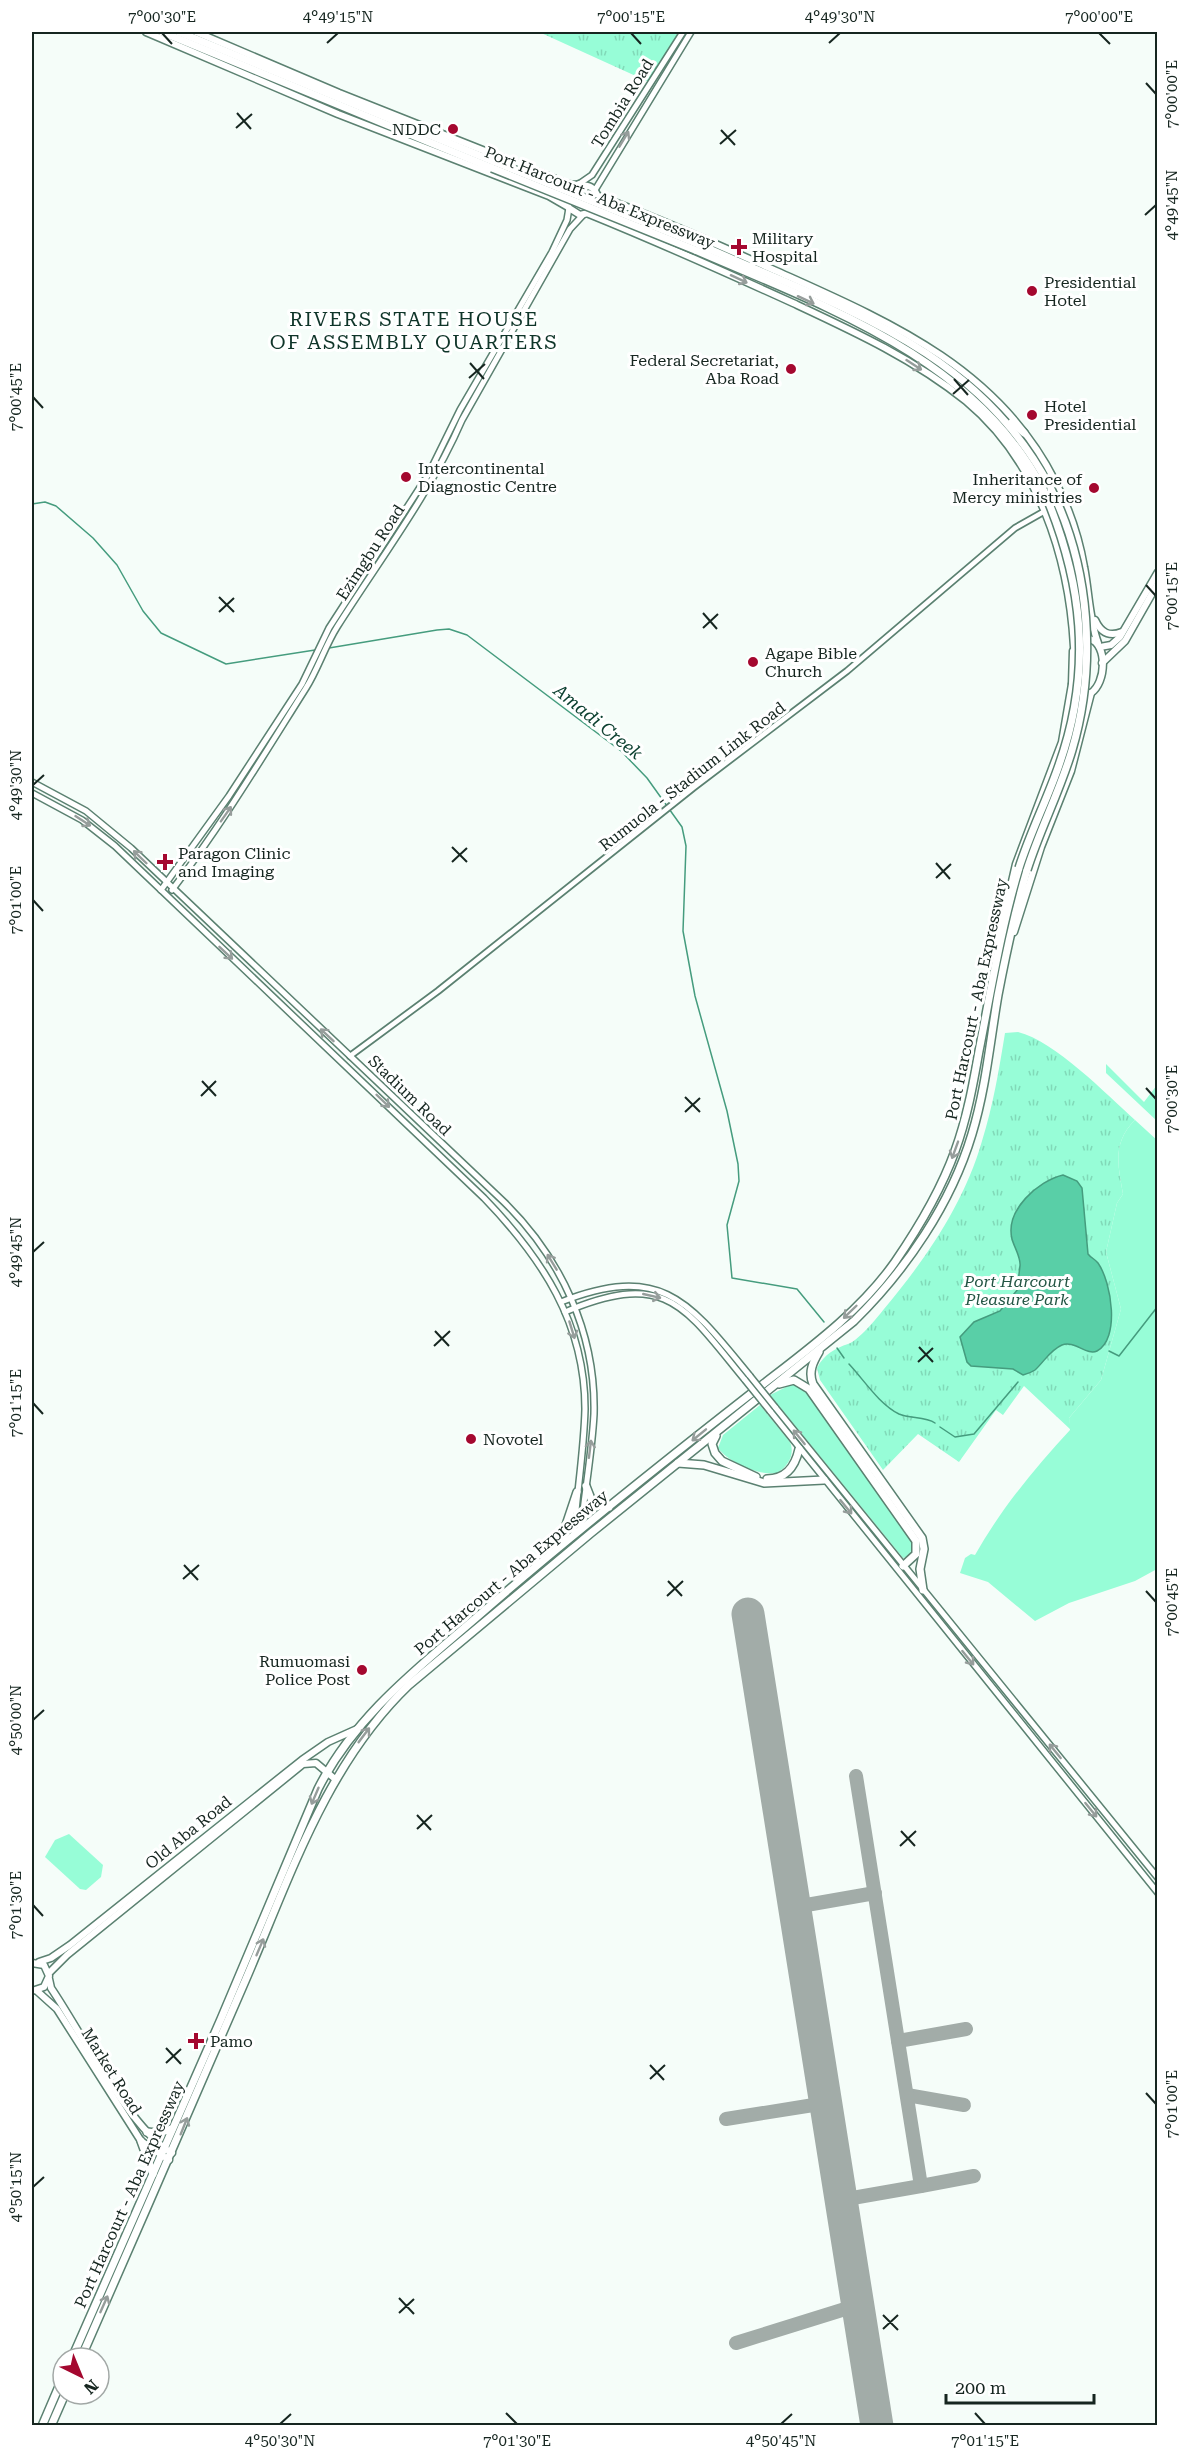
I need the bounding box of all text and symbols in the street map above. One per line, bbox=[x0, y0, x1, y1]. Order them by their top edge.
text: 7°00'30"E bbox=[128, 8, 196, 26]
text: 4°49'15"N bbox=[303, 8, 373, 26]
text: 7°00'15"E bbox=[597, 8, 665, 26]
text: 4°49'30"N bbox=[805, 8, 875, 26]
text: 7°00'00"E bbox=[1065, 8, 1133, 26]
street label: Tombia Road bbox=[588, 55, 657, 151]
text: 7°00'00"E bbox=[1163, 60, 1181, 128]
place label: NDDC bbox=[392, 120, 441, 139]
marker: NDDC bbox=[446, 122, 460, 136]
one-way arrow bbox=[618, 131, 630, 148]
street label: Port Harcourt - Aba Expressway bbox=[482, 142, 718, 253]
text: 4°49'45"N bbox=[1163, 170, 1181, 240]
place label: Military Hospital bbox=[752, 229, 818, 266]
marker: Military Hospital bbox=[730, 238, 748, 256]
one-way arrow bbox=[730, 273, 748, 285]
place label: Presidential Hotel bbox=[1044, 273, 1136, 310]
marker: Presidential Hotel bbox=[1025, 284, 1039, 298]
one-way arrow bbox=[797, 294, 815, 306]
district label: RIVERS STATE HOUSE OF ASSEMBLY QUARTERS bbox=[270, 307, 558, 354]
place label: Federal Secretariat, Aba Road bbox=[629, 351, 779, 388]
one-way arrow bbox=[905, 359, 922, 371]
marker: Federal Secretariat, Aba Road bbox=[784, 362, 798, 376]
text: 7°00'45"E bbox=[7, 363, 25, 431]
place label: Hotel Presidential bbox=[1044, 397, 1136, 434]
marker: Hotel Presidential bbox=[1025, 408, 1039, 422]
place label: Intercontinental Diagnostic Centre bbox=[418, 459, 557, 496]
marker: Intercontinental Diagnostic Centre bbox=[399, 470, 413, 484]
place label: Inheritance of Mercy ministries bbox=[952, 470, 1083, 507]
marker: Inheritance of Mercy ministries bbox=[1087, 481, 1101, 495]
street label: Ezimgbu Road bbox=[332, 501, 408, 604]
text: 7°00'15"E bbox=[1163, 562, 1181, 630]
place label: Agape Bible Church bbox=[765, 644, 857, 681]
marker: Agape Bible Church bbox=[746, 655, 760, 669]
water label: Amadi Creek bbox=[549, 679, 647, 764]
street label: Rumuola - Stadium Link Road bbox=[596, 698, 789, 855]
text: 4°49'30"N bbox=[7, 750, 25, 820]
one-way arrow bbox=[220, 806, 232, 822]
one-way arrow bbox=[74, 815, 90, 827]
place label: Paragon Clinic and Imaging bbox=[178, 844, 290, 881]
one-way arrow bbox=[133, 849, 148, 864]
marker: Paragon Clinic and Imaging bbox=[156, 853, 174, 871]
text: 7°01'00"E bbox=[7, 866, 25, 934]
street label: Port Harcourt - Aba Expressway bbox=[942, 876, 1012, 1122]
one-way arrow bbox=[218, 946, 233, 960]
one-way arrow bbox=[319, 1028, 334, 1042]
street label: Stadium Road bbox=[364, 1051, 455, 1140]
text: 7°00'30"E bbox=[1163, 1065, 1181, 1133]
one-way arrow bbox=[375, 1094, 390, 1109]
one-way arrow bbox=[949, 1140, 960, 1159]
text: 4°49'45"N bbox=[7, 1217, 25, 1287]
one-way arrow bbox=[546, 1254, 558, 1271]
park label: Port Harcourt Pleasure Park bbox=[963, 1272, 1070, 1309]
one-way arrow bbox=[642, 1291, 661, 1302]
one-way arrow bbox=[843, 1305, 858, 1319]
one-way arrow bbox=[567, 1320, 578, 1339]
text: 7°01'15"E bbox=[7, 1369, 25, 1437]
one-way arrow bbox=[691, 1428, 707, 1441]
one-way arrow bbox=[793, 1429, 806, 1445]
place label: Novotel bbox=[483, 1430, 543, 1449]
marker: Novotel bbox=[464, 1432, 478, 1446]
one-way arrow bbox=[585, 1440, 596, 1459]
street label: Port Harcourt - Aba Expressway bbox=[411, 1485, 612, 1659]
one-way arrow bbox=[839, 1499, 852, 1515]
text: 7°00'45"E bbox=[1163, 1568, 1181, 1636]
one-way arrow bbox=[961, 1650, 974, 1666]
place label: Rumuomasi Police Post bbox=[259, 1652, 350, 1689]
marker: Rumuomasi Police Post bbox=[355, 1663, 369, 1677]
text: 4°50'00"N bbox=[7, 1685, 25, 1755]
one-way arrow bbox=[358, 1727, 371, 1743]
one-way arrow bbox=[1048, 1743, 1061, 1759]
one-way arrow bbox=[309, 1786, 320, 1805]
street label: Old Aba Road bbox=[141, 1792, 235, 1873]
one-way arrow bbox=[1084, 1802, 1097, 1818]
text: 7°01'30"E bbox=[7, 1871, 25, 1939]
one-way arrow bbox=[255, 1938, 266, 1957]
street label: Market Road bbox=[78, 2025, 146, 2118]
marker: Pamo bbox=[187, 2032, 205, 2050]
place label: Pamo bbox=[210, 2032, 253, 2051]
text: 7°01'00"E bbox=[1163, 2070, 1181, 2138]
street label: Port Harcourt - Aba Expressway bbox=[71, 2077, 189, 2311]
one-way arrow bbox=[179, 2118, 190, 2136]
text: 4°50'15"N bbox=[7, 2152, 25, 2222]
one-way arrow bbox=[99, 2296, 111, 2314]
north arrow bbox=[51, 2346, 111, 2406]
scale bar bbox=[946, 2367, 1094, 2405]
text: N bbox=[80, 2375, 102, 2398]
text: 200 m bbox=[955, 2377, 1006, 2398]
text: 4°50'30"N bbox=[245, 2432, 315, 2450]
text: 7°01'30"E bbox=[483, 2432, 551, 2450]
text: 4°50'45"N bbox=[746, 2432, 816, 2450]
text: 7°01'15"E bbox=[951, 2432, 1019, 2450]

